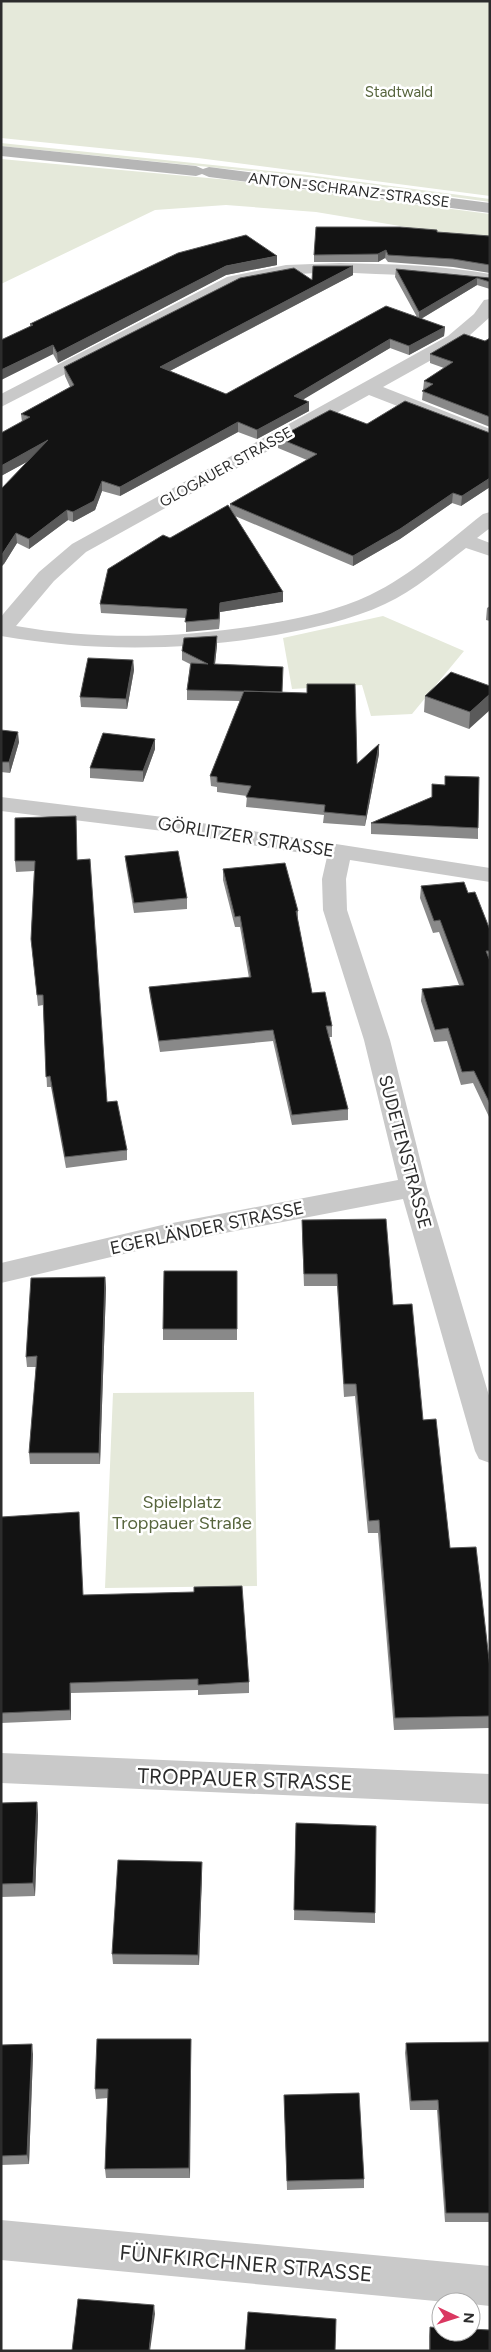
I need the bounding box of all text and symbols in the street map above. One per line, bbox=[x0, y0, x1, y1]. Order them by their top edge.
park label: Stadtwald bbox=[365, 83, 433, 101]
street label: ANTON-SCHRANZ-STRASSE bbox=[248, 169, 450, 211]
street label: GLOGAUER STRASSE bbox=[156, 423, 296, 511]
street label: GÖRLITZER STRASSE bbox=[156, 812, 336, 862]
street label: SUDETENSTRASSE bbox=[374, 1073, 436, 1231]
street label: EGERLÄNDER STRASSE bbox=[108, 1197, 306, 1259]
park label: Spielplatz Troppauer Straße bbox=[112, 1491, 252, 1534]
street label: TROPPAUER STRASSE bbox=[137, 1763, 353, 1795]
street label: FÜNFKIRCHNER STRASSE bbox=[119, 2239, 373, 2287]
north arrow bbox=[431, 2292, 481, 2342]
text: N bbox=[460, 2312, 477, 2324]

